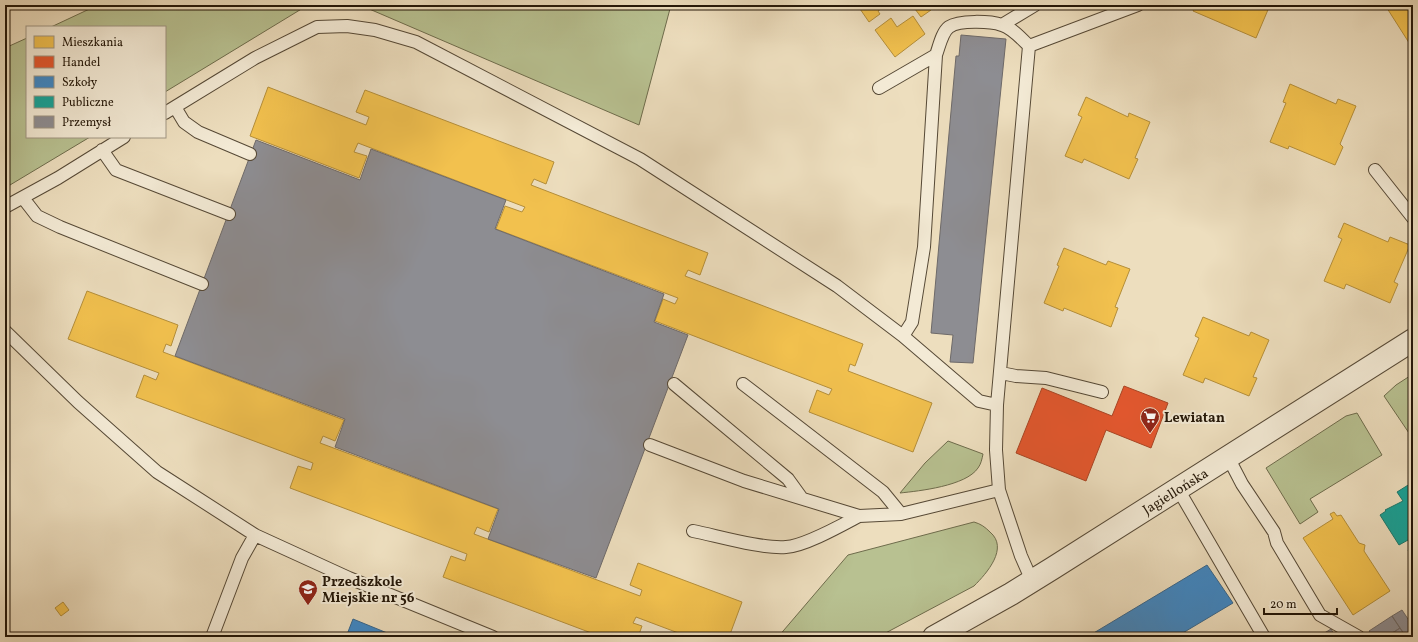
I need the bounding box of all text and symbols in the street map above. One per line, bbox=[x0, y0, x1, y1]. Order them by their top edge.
legend bbox=[26, 26, 166, 138]
text: Mieszkania bbox=[62, 35, 123, 51]
text: Handel bbox=[62, 55, 101, 71]
text: Szkoły bbox=[62, 75, 98, 91]
text: Publiczne bbox=[62, 95, 114, 111]
text: Przemysł bbox=[62, 115, 111, 131]
supermarket icon: Lewiatan bbox=[1139, 406, 1161, 434]
place label: Lewiatan bbox=[1164, 409, 1225, 428]
street label: Jagiellońska bbox=[1139, 465, 1212, 520]
place label: Przedszkole Miejskie nr 56 bbox=[322, 573, 415, 608]
school or university icon: Przedszkole Miejskie nr 56 bbox=[297, 578, 319, 606]
scale bar bbox=[1264, 590, 1337, 616]
text: 20 m bbox=[1270, 597, 1297, 613]

